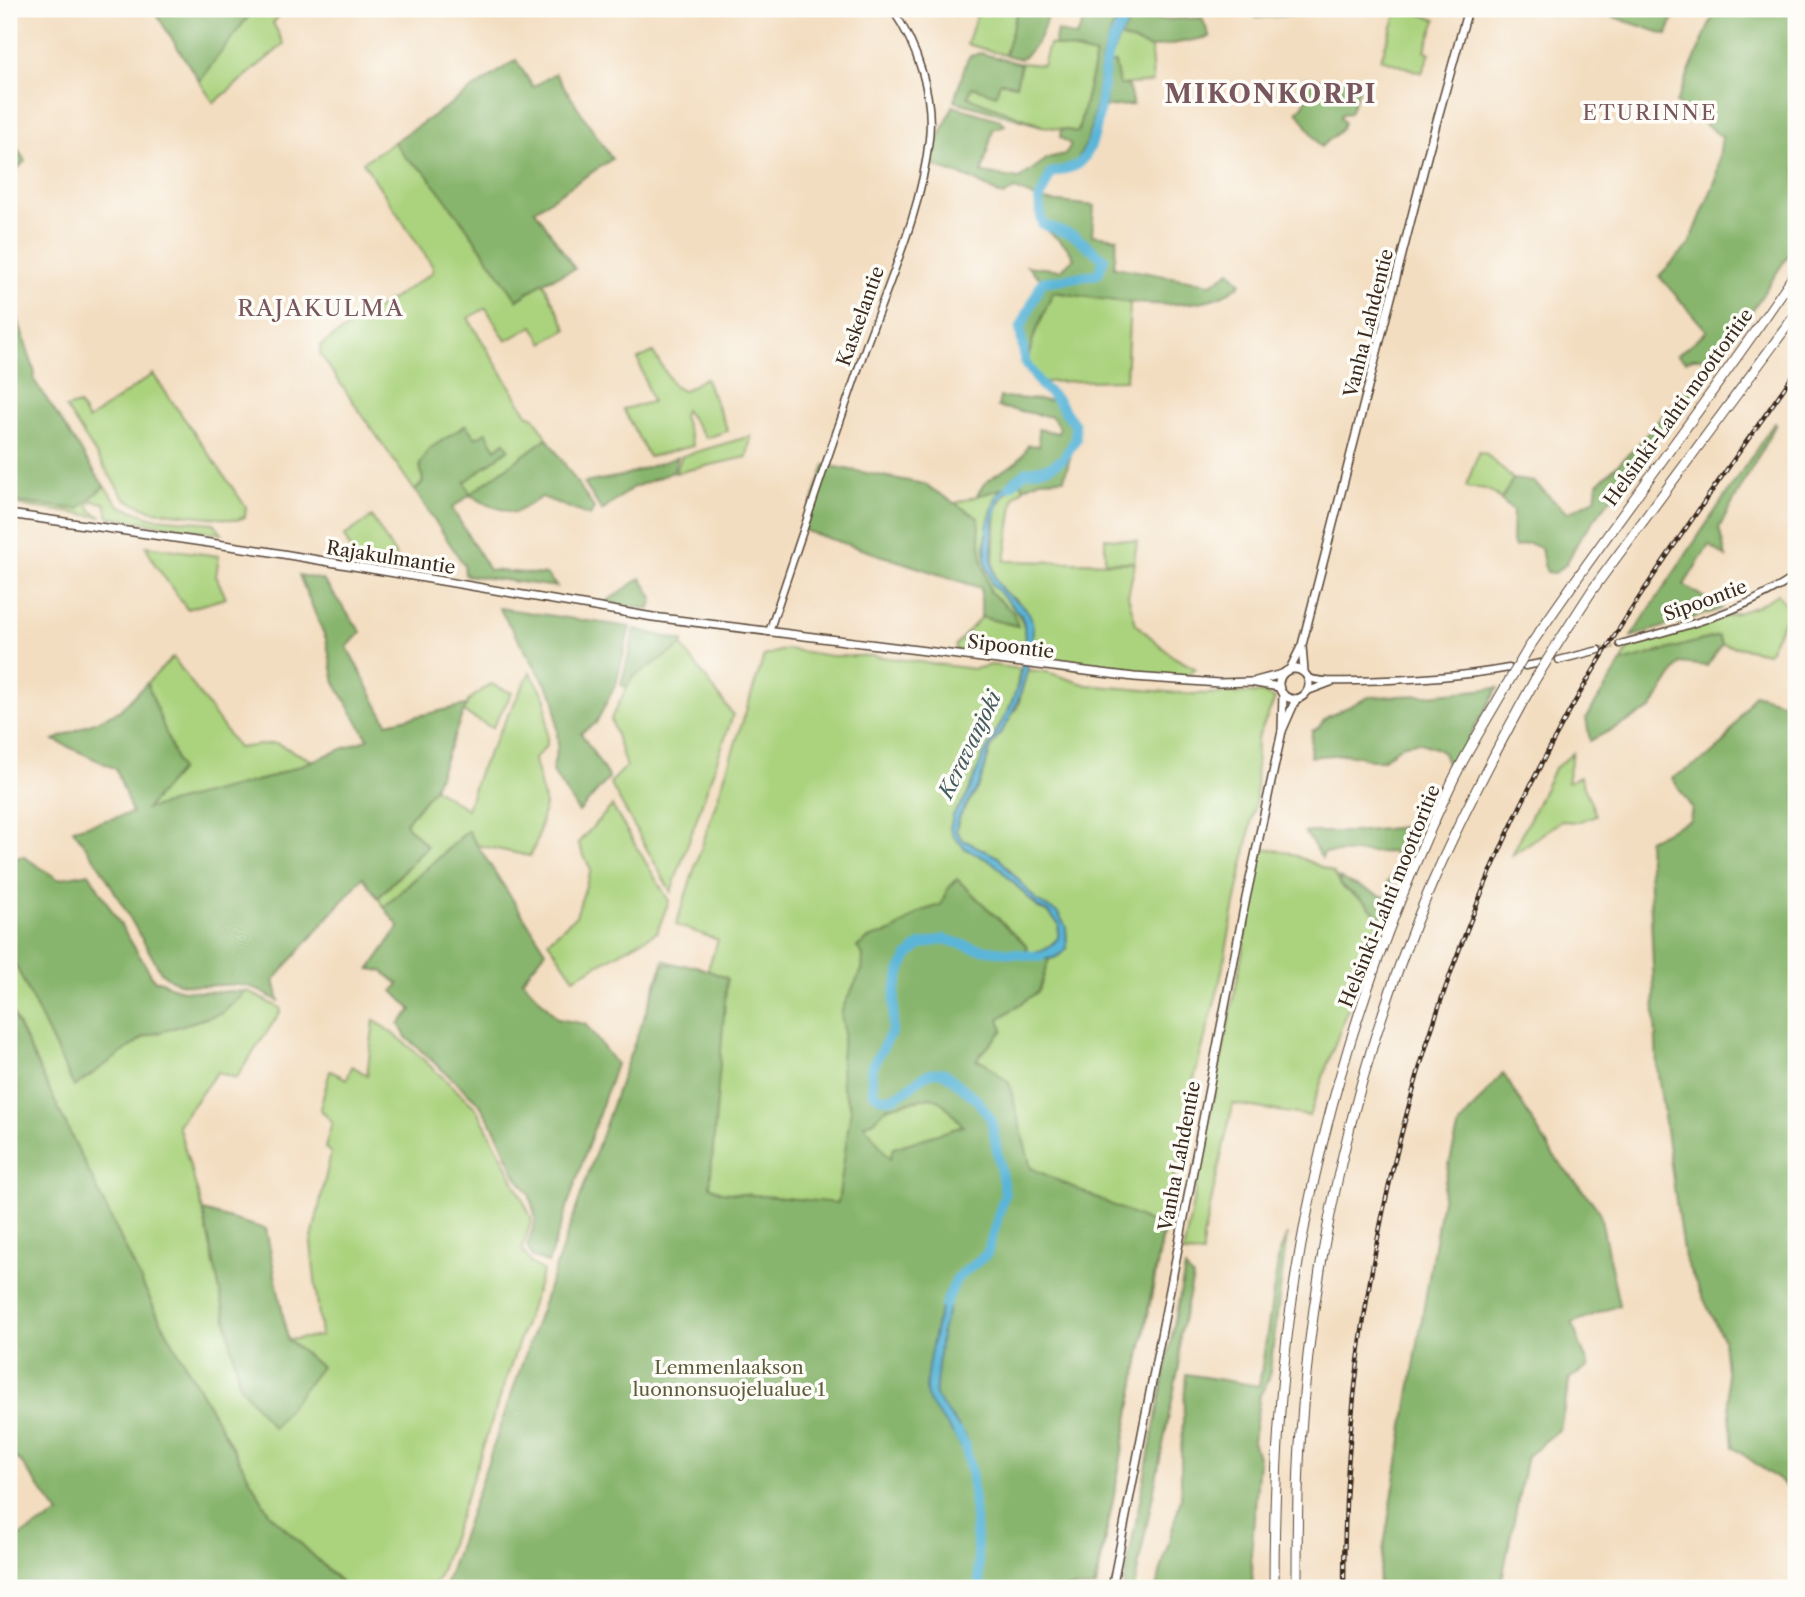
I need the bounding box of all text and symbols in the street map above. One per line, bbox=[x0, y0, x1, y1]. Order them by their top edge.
district label: MIKONKORPI bbox=[1164, 78, 1378, 110]
district label: ETURINNE bbox=[1583, 100, 1717, 125]
street label: Vanha Lahdentie bbox=[1339, 246, 1398, 401]
street label: Kaskelantie bbox=[832, 263, 889, 369]
district label: RAJAKULMA bbox=[237, 294, 405, 322]
street label: Helsinki-Lahti moottoritie bbox=[1599, 304, 1758, 510]
street label: Rajakulmantie bbox=[325, 536, 457, 579]
street label: Sipoontie bbox=[1660, 575, 1750, 626]
street label: Sipoontie bbox=[966, 630, 1056, 663]
water label: Keravanjoki bbox=[932, 686, 1007, 804]
street label: Helsinki-Lahti moottoritie bbox=[1334, 781, 1445, 1011]
street label: Vanha Lahdentie bbox=[1153, 1079, 1205, 1234]
park label: Lemmenlaakson luonnonsuojelualue 1 bbox=[633, 1356, 825, 1401]

